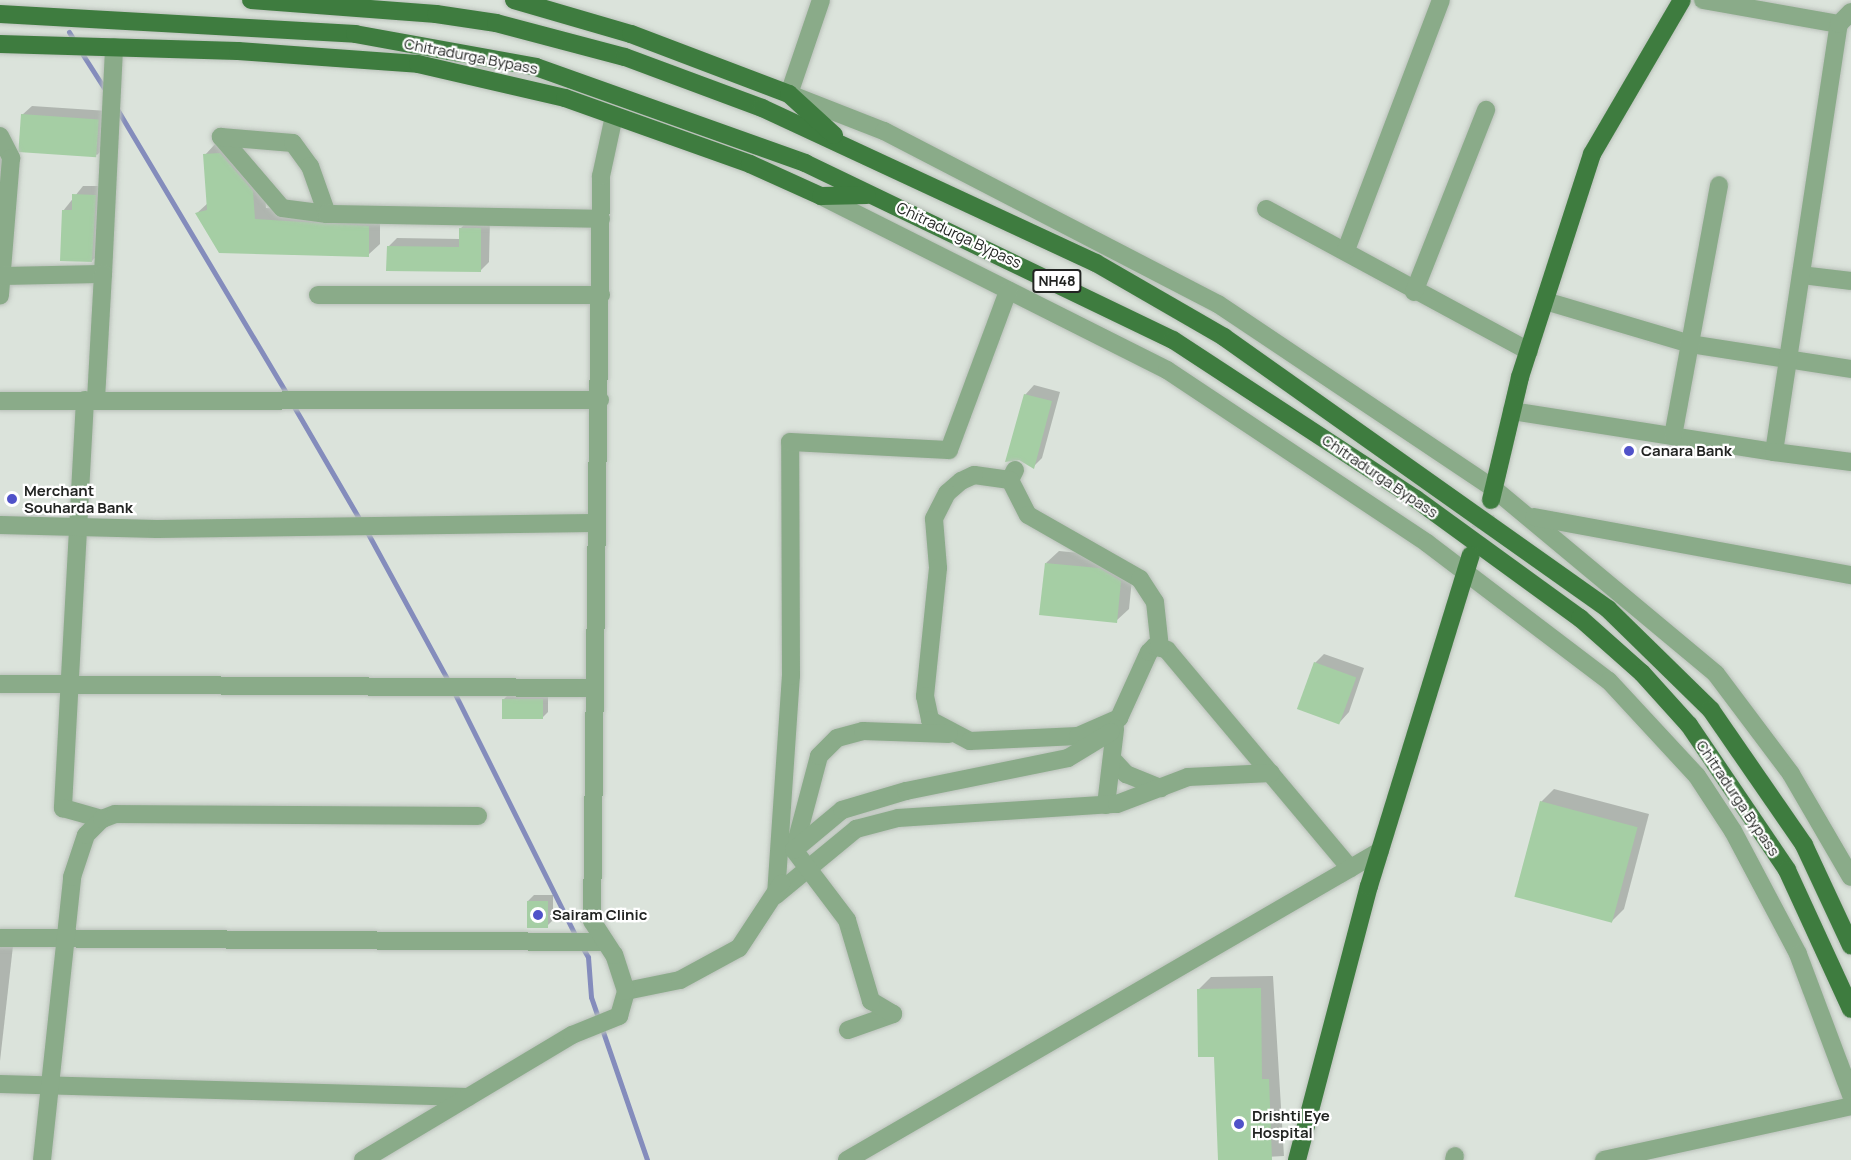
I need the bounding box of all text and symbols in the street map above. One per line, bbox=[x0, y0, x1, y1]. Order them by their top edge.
street label: Chitradurga Bypass bbox=[403, 34, 539, 78]
street label: Chitradurga Bypass bbox=[894, 198, 1024, 272]
road number: NH48 bbox=[1032, 270, 1082, 292]
street label: Chitradurga Bypass bbox=[1319, 431, 1441, 521]
place label: Canara Bank bbox=[1641, 442, 1732, 460]
marker: Canara Bank bbox=[1622, 444, 1636, 458]
place label: Merchant Souharda Bank bbox=[24, 481, 133, 516]
marker: Merchant Souharda Bank bbox=[5, 492, 19, 506]
street label: Chitradurga Bypass bbox=[1693, 737, 1783, 859]
marker: Sairam Clinic bbox=[529, 906, 547, 924]
place label: Sairam Clinic bbox=[552, 906, 647, 924]
place label: Drishti Eye Hospital bbox=[1252, 1106, 1330, 1141]
marker: Drishti Eye Hospital bbox=[1230, 1115, 1248, 1133]

